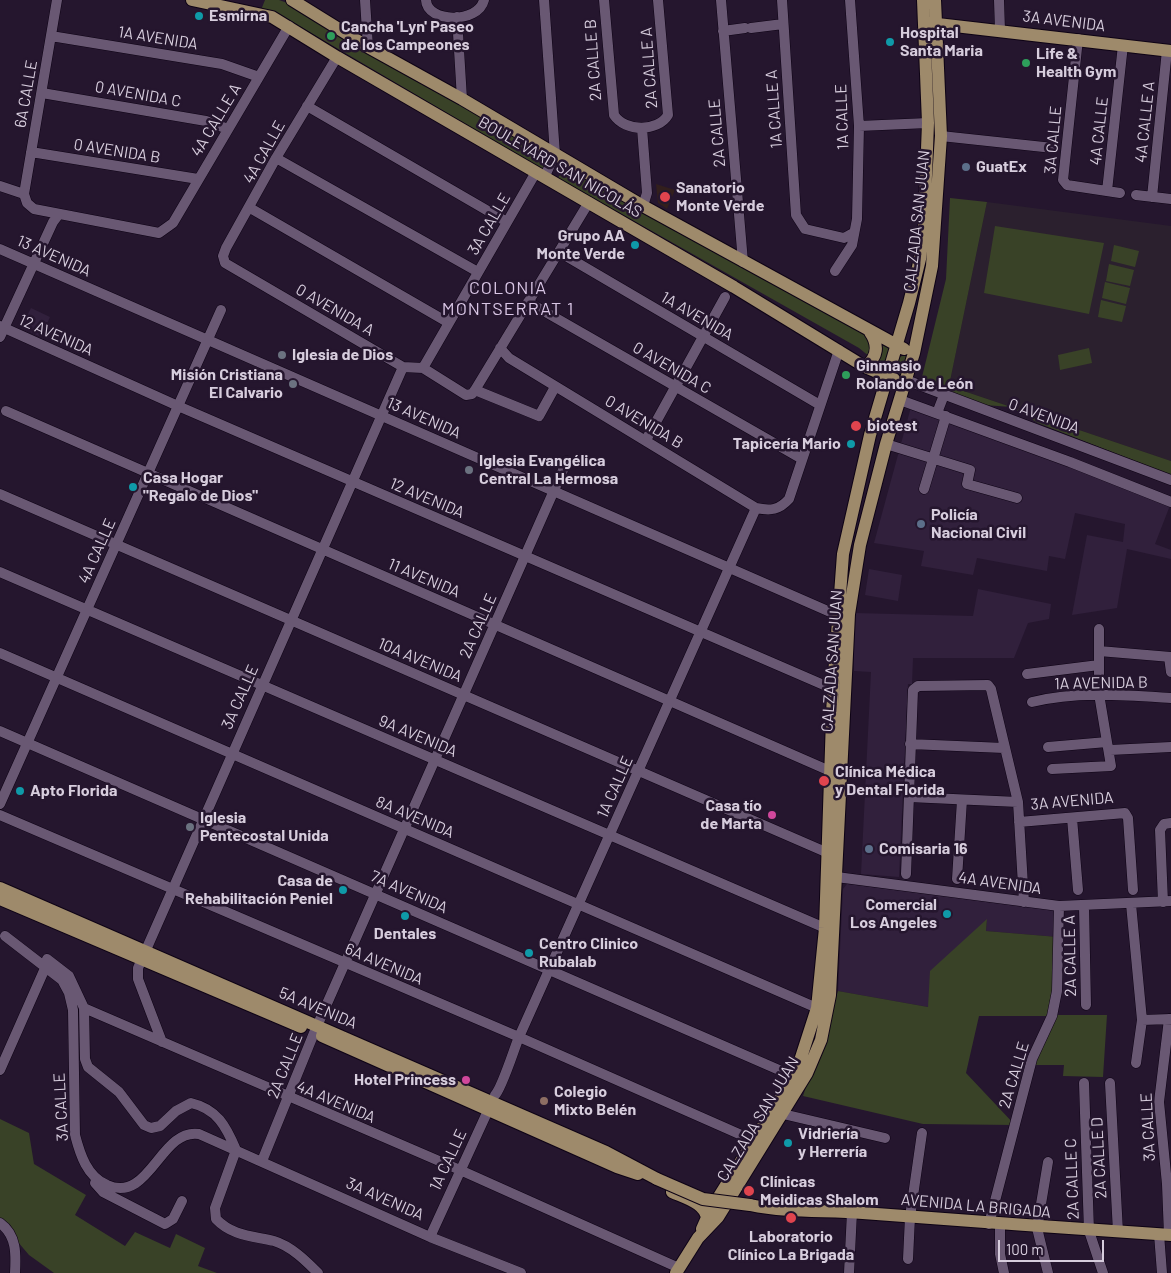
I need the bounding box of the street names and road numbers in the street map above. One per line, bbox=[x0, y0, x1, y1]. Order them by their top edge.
street label: 3A AVENIDA bbox=[1022, 6, 1106, 36]
street label: 2A CALLE B bbox=[581, 18, 605, 102]
street label: 1A AVENIDA bbox=[117, 22, 199, 54]
street label: 2A CALLE A bbox=[637, 27, 661, 109]
street label: 6A CALLE bbox=[11, 59, 41, 129]
street label: 1A CALLE A bbox=[762, 69, 786, 149]
street label: 0 AVENIDA C bbox=[93, 77, 183, 111]
street label: 4A CALLE A bbox=[187, 80, 245, 160]
street label: 4A CALLE A bbox=[1131, 80, 1159, 164]
street label: 1A CALLE bbox=[831, 84, 853, 150]
street label: 4A CALLE bbox=[1086, 96, 1112, 166]
street label: 2A CALLE bbox=[704, 98, 730, 168]
street label: 3A CALLE bbox=[1040, 105, 1066, 175]
street label: BOULEVARD SAN NICOLÁS bbox=[475, 112, 645, 222]
street label: 4A CALLE bbox=[239, 117, 289, 187]
street label: 0 AVENIDA B bbox=[72, 135, 162, 167]
street label: CALZADA SAN JUAN bbox=[900, 149, 934, 293]
street label: 3A CALLE bbox=[464, 190, 514, 258]
street label: 13 AVENIDA bbox=[14, 231, 94, 281]
street label: 0 AVENIDA A bbox=[292, 280, 378, 340]
street label: 1A AVENIDA bbox=[657, 288, 737, 344]
street label: 12 AVENIDA bbox=[16, 310, 96, 360]
street label: 0 AVENIDA C bbox=[629, 338, 715, 398]
street label: 0 AVENIDA B bbox=[602, 391, 686, 453]
street label: 13 AVENIDA bbox=[384, 393, 464, 443]
street label: 0 AVENIDA bbox=[1006, 394, 1082, 438]
street label: 12 AVENIDA bbox=[387, 474, 467, 522]
street label: 4A CALLE bbox=[74, 516, 120, 586]
street label: 11 AVENIDA bbox=[385, 554, 463, 602]
street label: CALZADA SAN JUAN bbox=[817, 589, 847, 733]
street label: 2A CALLE bbox=[455, 591, 501, 661]
street label: 10A AVENIDA bbox=[375, 634, 465, 686]
street label: 3A CALLE bbox=[217, 662, 263, 732]
street label: 1A AVENIDA B bbox=[1054, 673, 1148, 693]
street label: 9A AVENIDA bbox=[376, 711, 460, 761]
street label: 1A CALLE bbox=[593, 753, 637, 821]
street label: 3A AVENIDA bbox=[1030, 788, 1114, 814]
street label: 8A AVENIDA bbox=[373, 792, 457, 842]
street label: 7A AVENIDA bbox=[367, 866, 451, 918]
street label: 4A AVENIDA bbox=[957, 868, 1043, 898]
street label: 2A CALLE A bbox=[1060, 915, 1080, 997]
street label: 6A AVENIDA bbox=[342, 939, 426, 989]
street label: 5A AVENIDA bbox=[276, 983, 360, 1033]
street label: 2A CALLE bbox=[263, 1031, 307, 1101]
street label: 2A CALLE bbox=[995, 1039, 1033, 1111]
street label: CALZADA SAN JUAN bbox=[713, 1053, 803, 1185]
street label: 3A CALLE bbox=[50, 1072, 72, 1142]
street label: 4A AVENIDA bbox=[294, 1077, 378, 1127]
street label: 3A CALLE bbox=[1137, 1092, 1159, 1162]
street label: 2A CALLE D bbox=[1087, 1117, 1111, 1199]
street label: 1A CALLE bbox=[425, 1126, 471, 1194]
street label: 2A CALLE C bbox=[1061, 1138, 1083, 1220]
street label: 3A AVENIDA bbox=[343, 1173, 427, 1225]
street label: AVENIDA LA BRIGADA bbox=[900, 1190, 1052, 1222]

